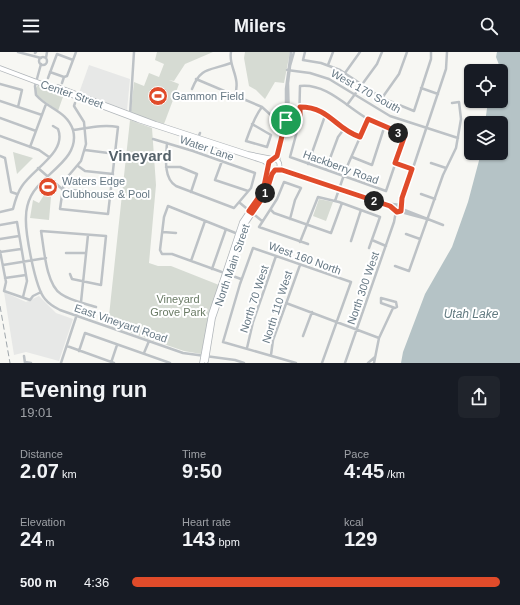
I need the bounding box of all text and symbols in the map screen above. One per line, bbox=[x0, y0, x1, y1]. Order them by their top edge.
icon: menu bbox=[20, 15, 42, 37]
icon: search bbox=[478, 15, 500, 37]
text: Milers bbox=[234, 16, 286, 36]
map controls bbox=[464, 64, 508, 160]
button: locate bbox=[464, 64, 508, 108]
street label: West 170 South bbox=[329, 67, 403, 115]
street label: Center Street bbox=[39, 78, 105, 110]
sports icon: Gammon Field bbox=[147, 85, 169, 107]
place label: Gammon Field bbox=[172, 90, 244, 102]
pin bbox=[269, 103, 303, 137]
icon: arrive bbox=[275, 109, 297, 131]
button: layers bbox=[464, 116, 508, 160]
pin: 3 bbox=[388, 123, 408, 143]
text: 3 bbox=[395, 127, 401, 139]
street label: Water Lane bbox=[178, 133, 236, 163]
district label: Vineyard bbox=[108, 147, 172, 164]
street label: Hackberry Road bbox=[302, 148, 380, 186]
place label: Waters Edge Clubhouse & Pool bbox=[62, 175, 150, 200]
sports icon: Waters Edge Clubhouse & Pool bbox=[37, 176, 59, 198]
pin: 1 bbox=[255, 183, 275, 203]
text: 1 bbox=[262, 187, 268, 199]
pin: 2 bbox=[364, 191, 384, 211]
text: 2 bbox=[371, 195, 377, 207]
street label: North Main Street bbox=[212, 222, 252, 308]
street label: West 160 North bbox=[267, 239, 343, 277]
street label: North 300 West bbox=[345, 250, 381, 326]
street label: North 70 West bbox=[237, 264, 271, 334]
street label: North 110 West bbox=[260, 269, 294, 345]
park label: Vineyard Grove Park bbox=[150, 293, 206, 318]
street label: East Vineyard Road bbox=[73, 301, 169, 345]
water label: Utah Lake bbox=[444, 307, 499, 321]
button: share bbox=[458, 376, 500, 418]
text: Evening run bbox=[20, 377, 147, 402]
text: 19:01 bbox=[20, 405, 53, 420]
text: Distance bbox=[20, 448, 63, 460]
text: Time bbox=[182, 448, 206, 460]
text: Pace bbox=[344, 448, 369, 460]
text: 2.07 bbox=[20, 460, 59, 482]
text: 9:50 bbox=[182, 460, 222, 482]
text: 4:45 bbox=[344, 460, 384, 482]
text: km bbox=[59, 468, 77, 480]
text: /km bbox=[384, 468, 405, 480]
text: Elevation bbox=[20, 516, 65, 528]
text: Heart rate bbox=[182, 516, 231, 528]
text: kcal bbox=[344, 516, 364, 528]
text: 24 bbox=[20, 528, 42, 550]
text: 143 bbox=[182, 528, 215, 550]
text: 129 bbox=[344, 528, 377, 550]
text: m bbox=[42, 536, 54, 548]
text: bpm bbox=[215, 536, 240, 548]
text: 500 m bbox=[20, 575, 57, 590]
text: 4:36 bbox=[84, 575, 109, 590]

